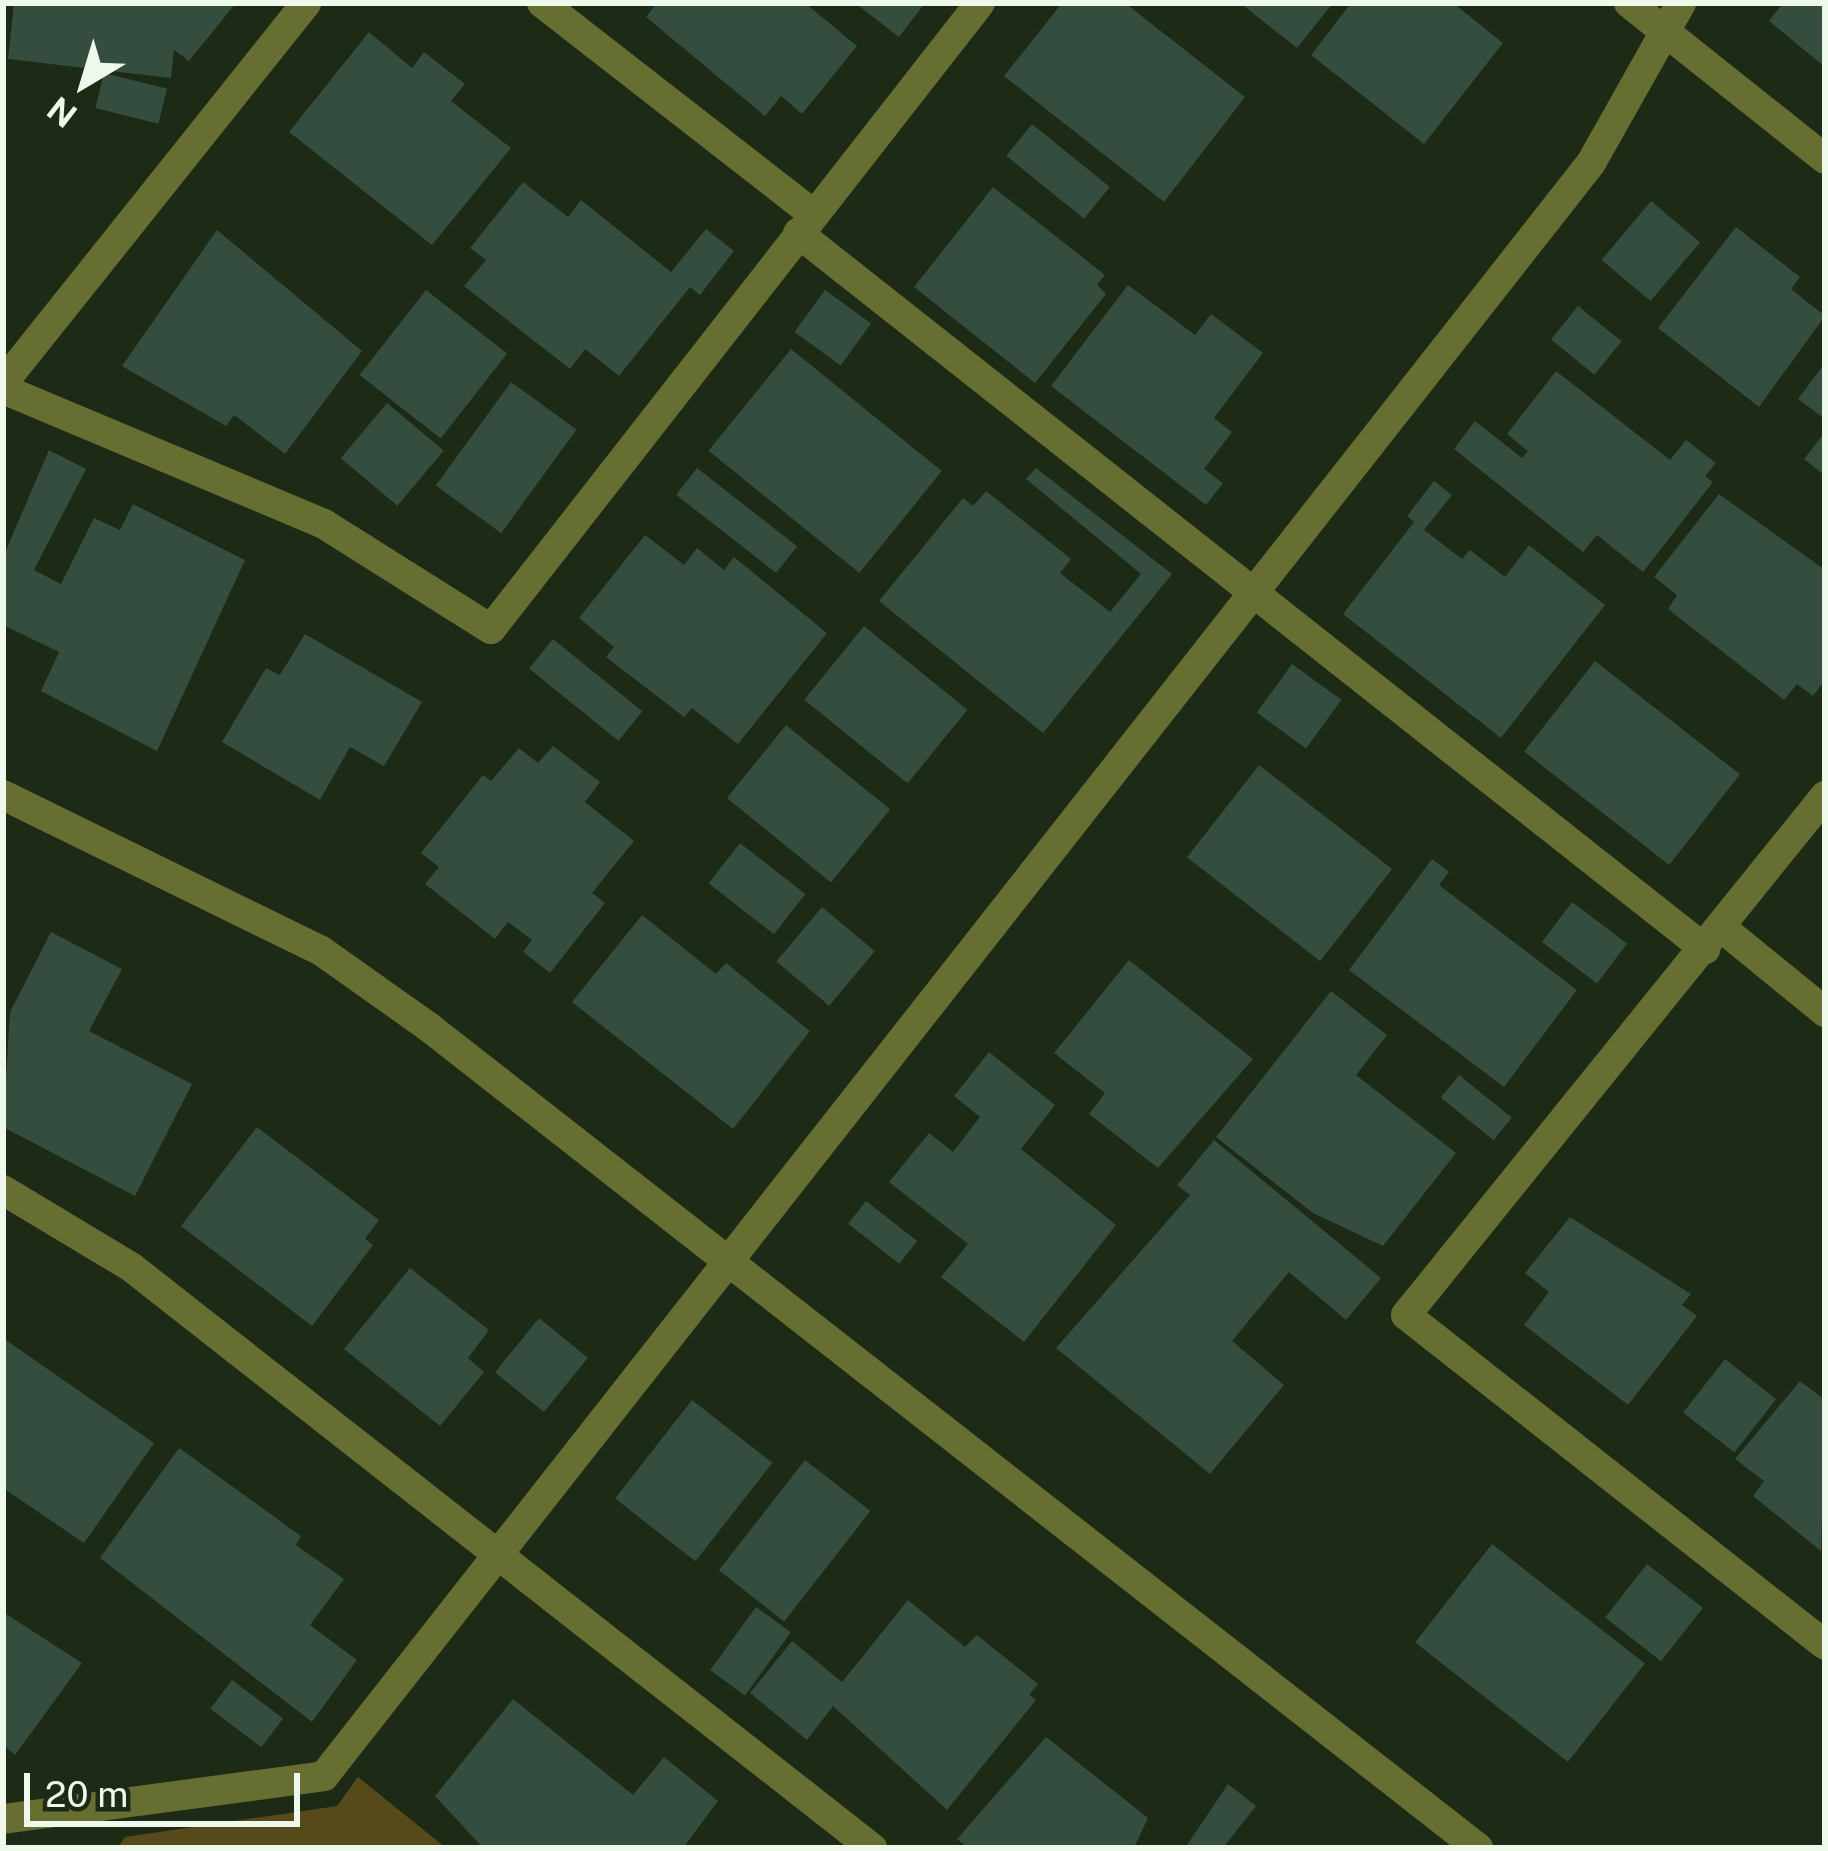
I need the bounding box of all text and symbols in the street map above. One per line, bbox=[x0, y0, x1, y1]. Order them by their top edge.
north arrow bbox=[24, 24, 144, 144]
text: N bbox=[40, 89, 84, 135]
scale bar bbox=[30, 1749, 306, 1823]
text: 20 m bbox=[45, 1773, 128, 1815]

